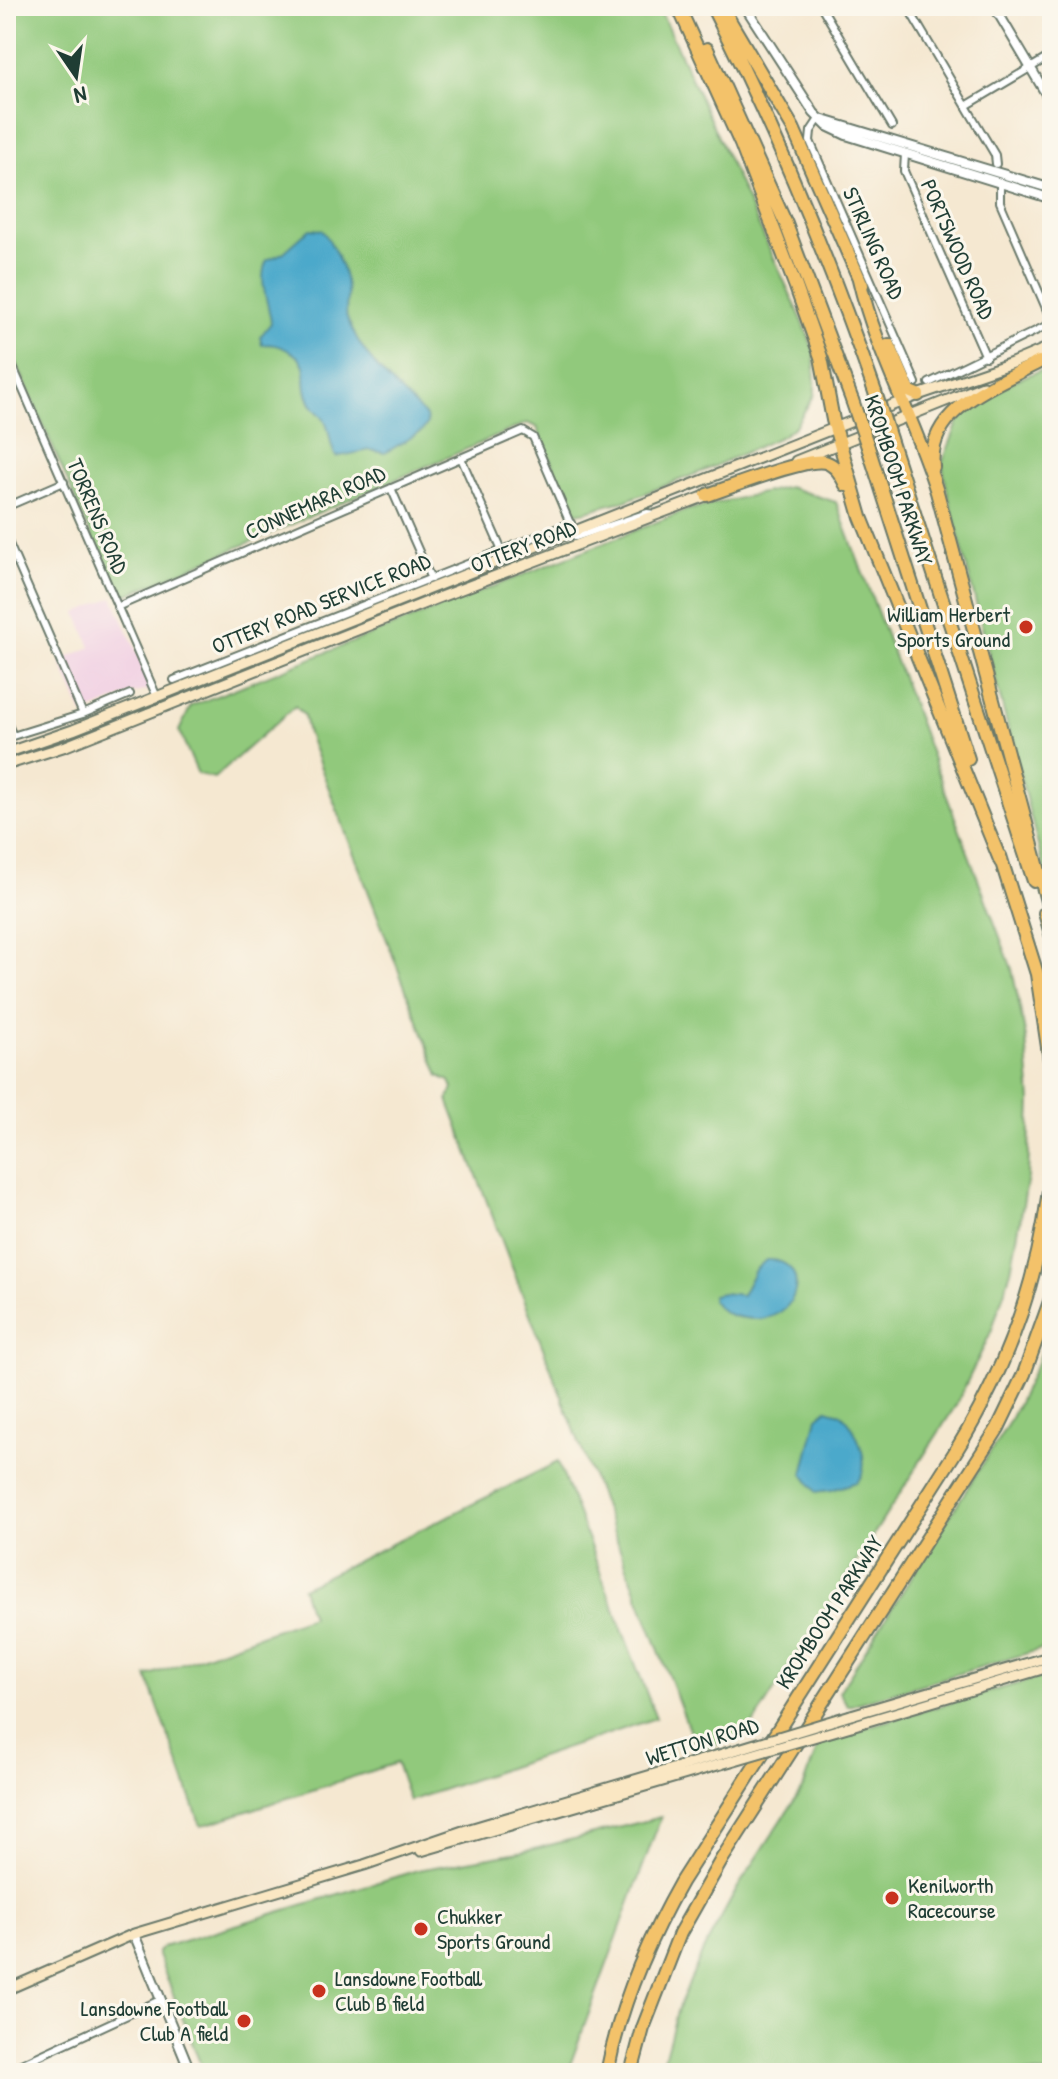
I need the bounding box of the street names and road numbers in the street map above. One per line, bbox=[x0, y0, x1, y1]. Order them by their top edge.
street label: PORTSWOOD ROAD bbox=[914, 174, 1002, 324]
street label: STIRLING ROAD bbox=[836, 182, 912, 304]
street label: KROMBOOM PARKWAY bbox=[857, 391, 941, 569]
street label: TORRENS ROAD bbox=[60, 454, 136, 579]
street label: CONNEMARA ROAD bbox=[240, 457, 390, 546]
street label: OTTERY ROAD bbox=[466, 512, 581, 580]
street label: OTTERY ROAD SERVICE ROAD bbox=[207, 545, 435, 661]
street label: KROMBOOM PARKWAY bbox=[768, 1529, 890, 1695]
street label: WETTON ROAD bbox=[642, 1709, 763, 1772]

